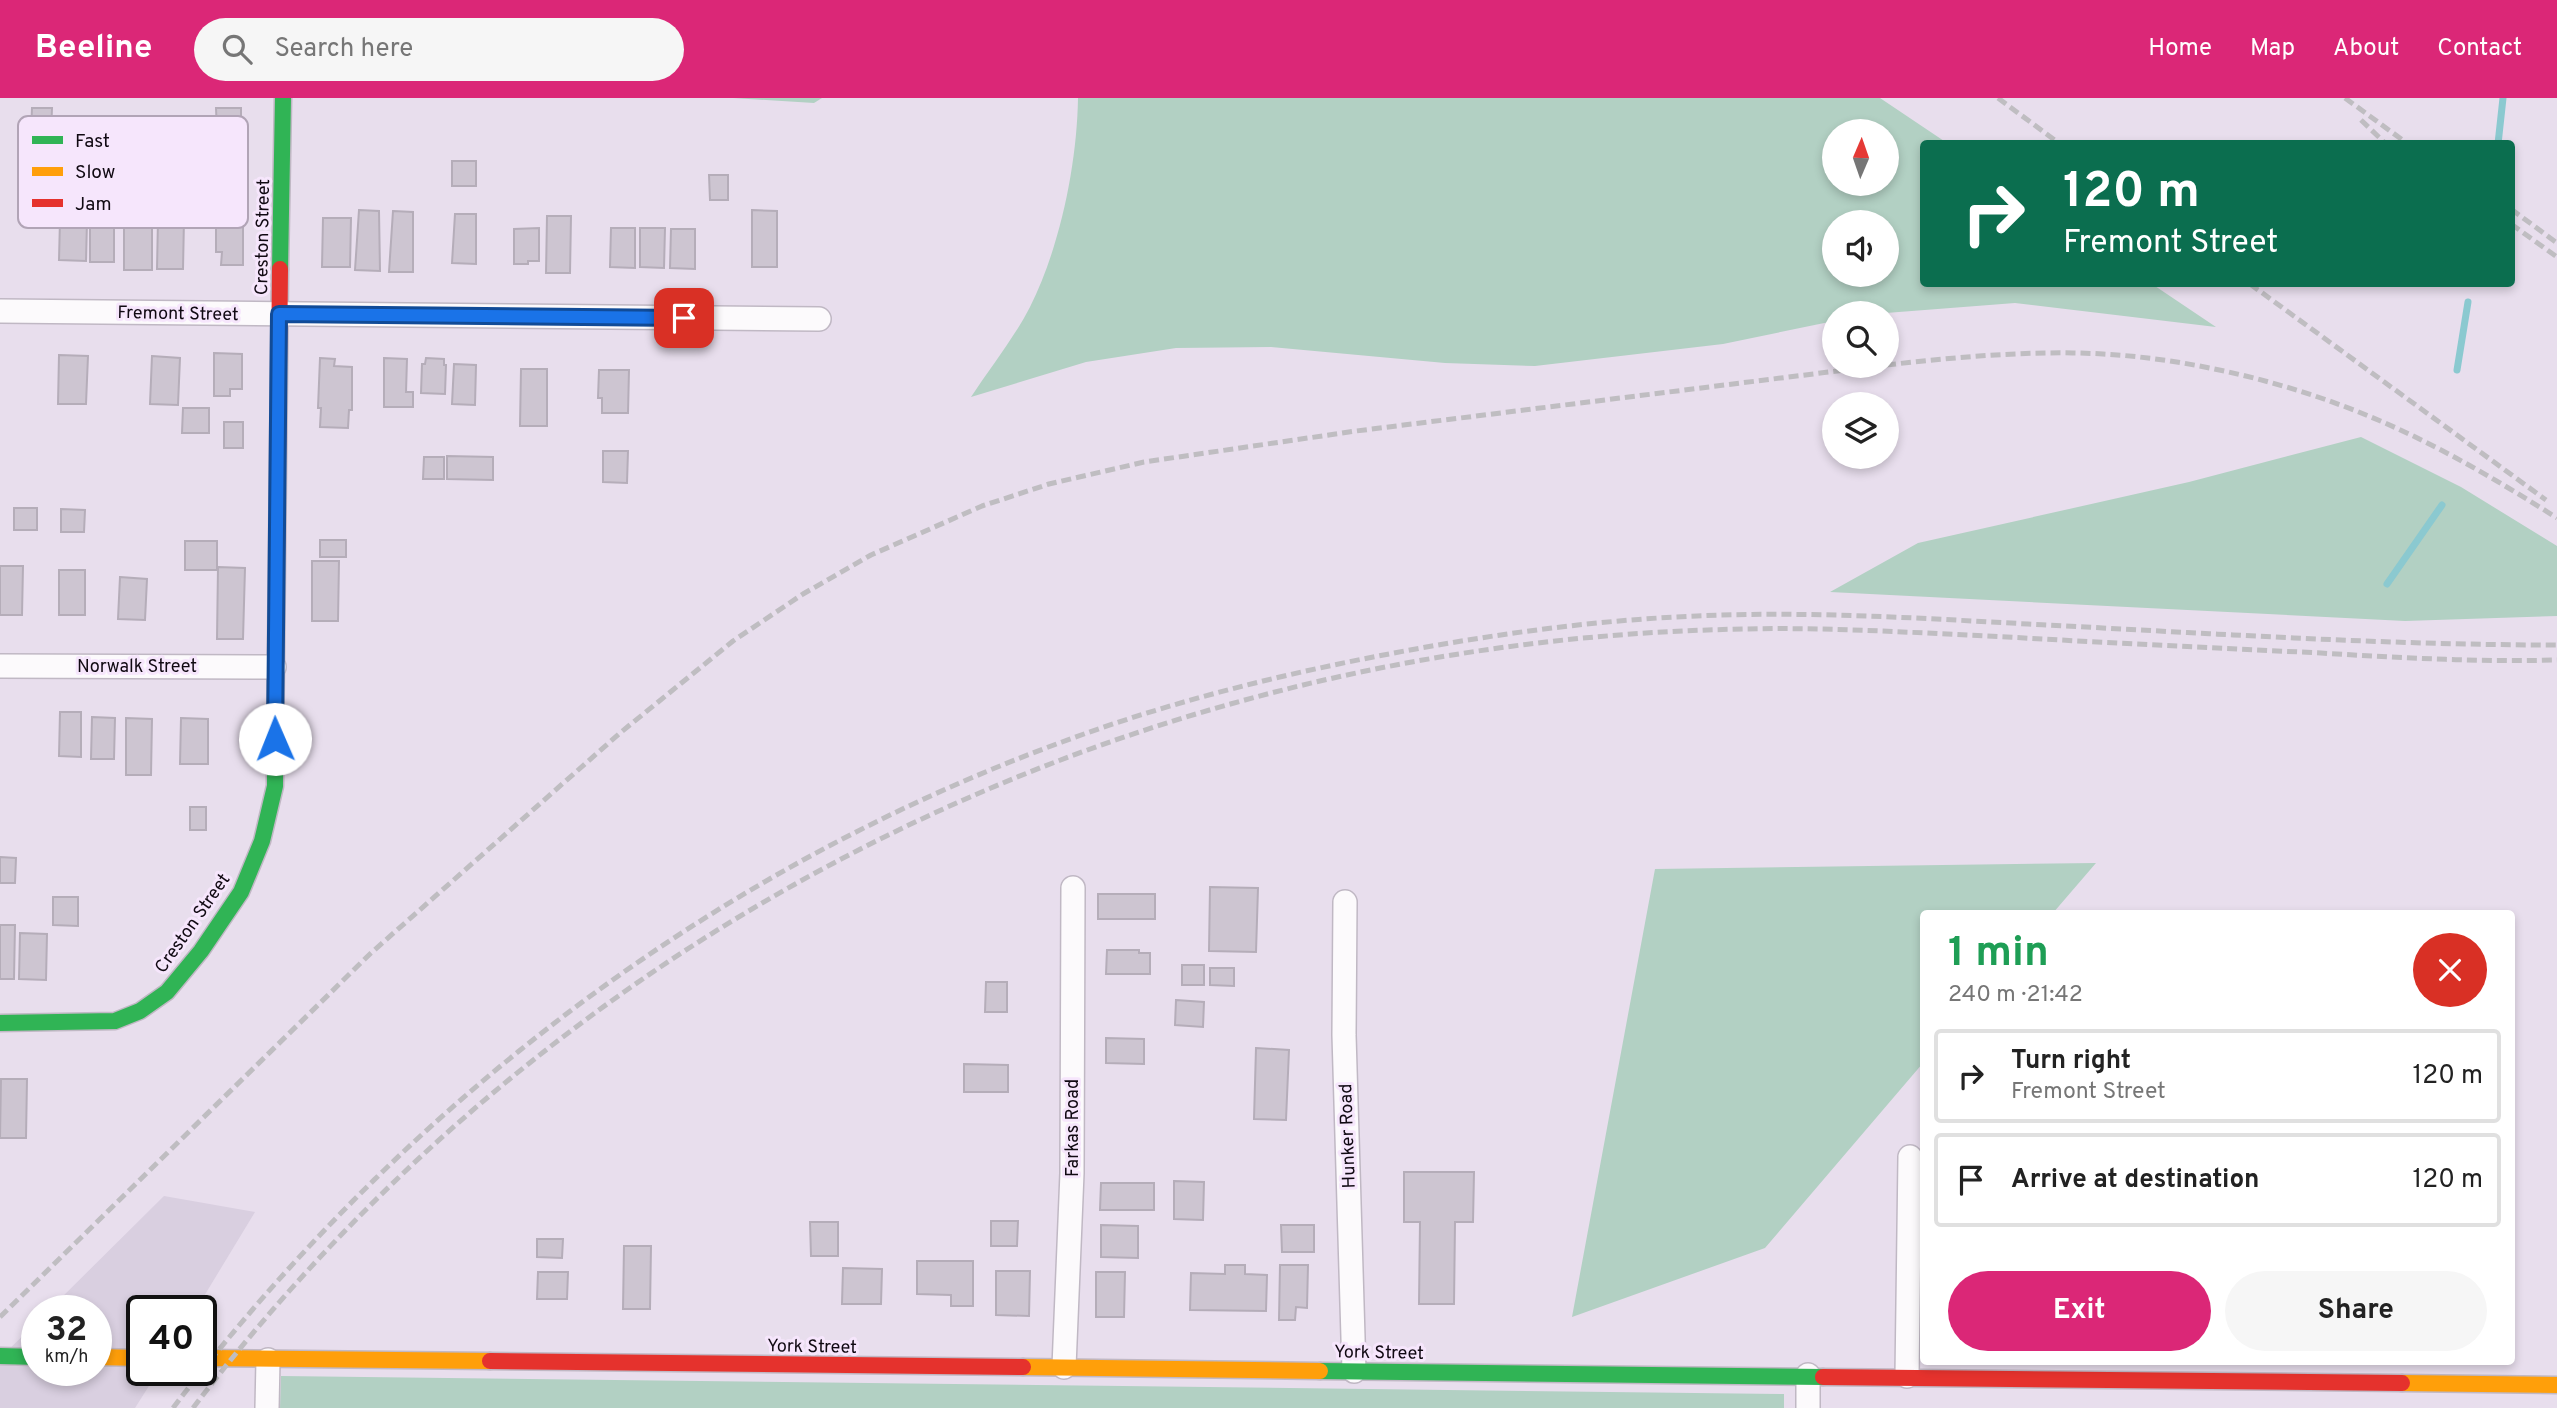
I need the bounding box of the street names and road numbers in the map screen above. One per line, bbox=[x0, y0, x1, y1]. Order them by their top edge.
street label: Creston Street bbox=[251, 179, 276, 295]
street label: Fremont Street bbox=[117, 302, 239, 327]
street label: Norwalk Street bbox=[77, 656, 197, 679]
street label: Creston Street bbox=[150, 870, 236, 978]
street label: Farkas Road bbox=[1062, 1079, 1085, 1177]
street label: Hunker Road bbox=[1335, 1083, 1362, 1189]
street label: York Street bbox=[767, 1335, 857, 1360]
street label: York Street bbox=[1334, 1341, 1424, 1366]

